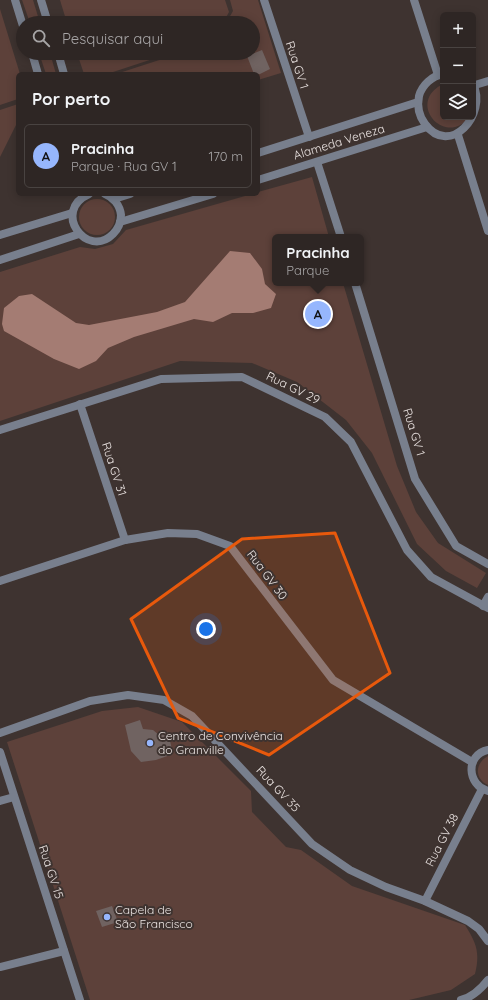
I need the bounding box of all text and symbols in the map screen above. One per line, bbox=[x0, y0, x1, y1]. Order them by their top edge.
map controls bbox=[440, 12, 476, 120]
button: + bbox=[440, 12, 476, 48]
search box bbox=[16, 16, 260, 60]
icon: search bbox=[30, 27, 52, 49]
text: Pesquisar aqui bbox=[62, 29, 163, 48]
street label: Rua GV 1 bbox=[283, 39, 312, 91]
button: − bbox=[440, 48, 476, 84]
button: layers bbox=[440, 84, 476, 120]
text: Por perto bbox=[32, 88, 110, 109]
street label: Alameda Veneza bbox=[291, 121, 386, 163]
text: Pracinha bbox=[71, 139, 134, 158]
text: A bbox=[42, 148, 50, 164]
text: 170 m bbox=[208, 148, 243, 164]
text: Parque · Rua GV 1 bbox=[71, 158, 177, 174]
popup bbox=[272, 234, 364, 286]
text: Pracinha bbox=[286, 243, 350, 262]
text: Parque bbox=[286, 262, 329, 278]
pin: A bbox=[305, 299, 331, 329]
street label: Rua GV 29 bbox=[264, 368, 323, 407]
street label: Rua GV 1 bbox=[400, 406, 429, 458]
street label: Rua GV 31 bbox=[99, 440, 130, 498]
street label: Rua GV 30 bbox=[244, 547, 291, 602]
your location bbox=[196, 619, 216, 639]
place label: Centro de Convivência do Granville bbox=[158, 728, 283, 757]
marker: Centro de Convivência do Granville bbox=[145, 738, 155, 748]
street label: Rua GV 35 bbox=[253, 763, 303, 815]
street label: Rua GV 38 bbox=[422, 811, 461, 869]
street label: Rua GV 15 bbox=[36, 843, 67, 901]
place label: Capela de São Francisco bbox=[115, 902, 193, 931]
marker: Capela de São Francisco bbox=[102, 912, 112, 922]

